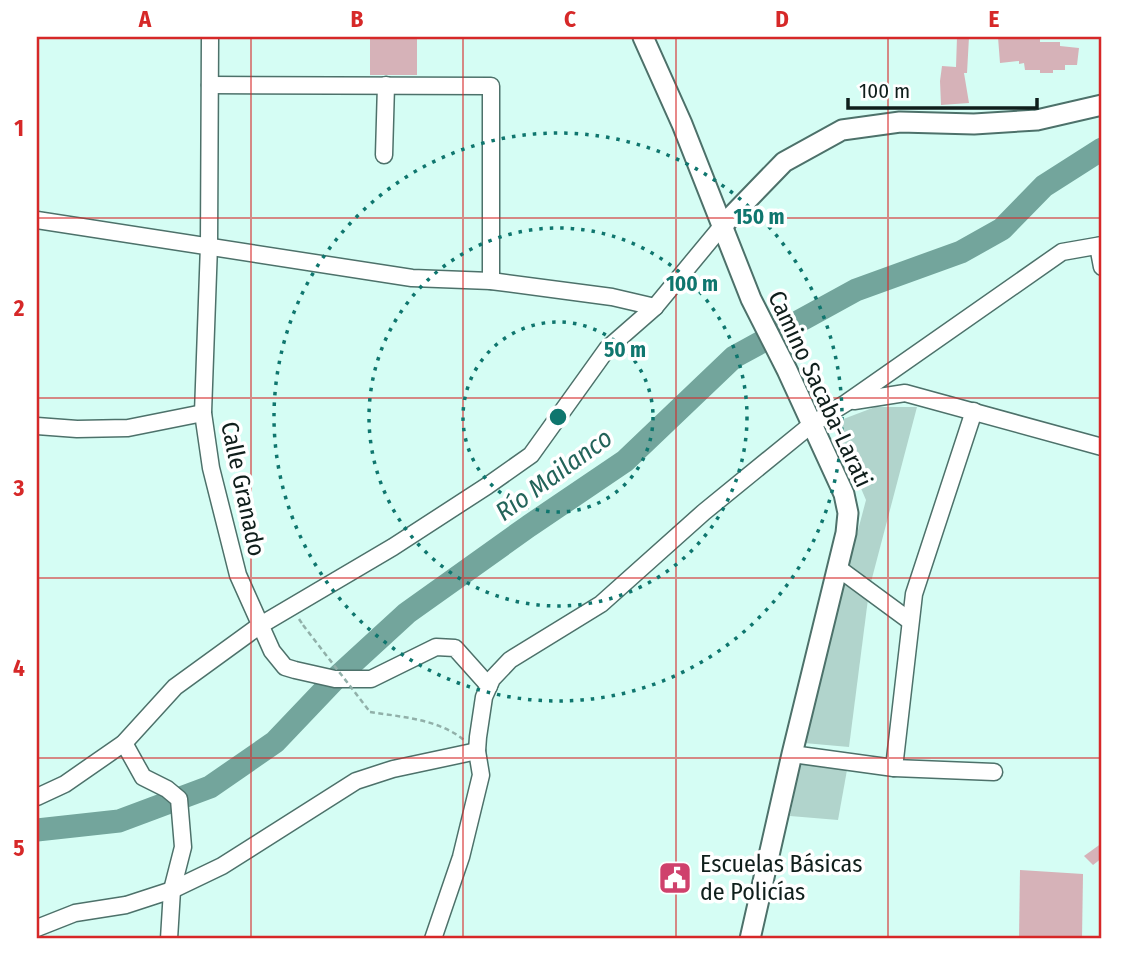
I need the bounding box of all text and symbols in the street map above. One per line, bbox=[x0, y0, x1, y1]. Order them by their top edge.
text: A bbox=[138, 5, 152, 33]
text: B bbox=[351, 5, 364, 33]
text: C bbox=[564, 5, 576, 33]
text: D bbox=[775, 5, 789, 33]
text: E bbox=[989, 5, 1000, 33]
scale bar bbox=[848, 66, 1038, 110]
text: 100 m bbox=[859, 78, 910, 104]
text: 1 bbox=[14, 114, 24, 142]
text: 150 m bbox=[733, 204, 785, 230]
text: 100 m bbox=[666, 271, 718, 297]
street label: Camino Sacaba-Larati bbox=[762, 287, 878, 491]
text: 2 bbox=[13, 294, 25, 322]
text: 50 m bbox=[604, 337, 646, 363]
centre of rings bbox=[546, 405, 570, 429]
street label: Calle Granado bbox=[215, 419, 271, 559]
water label: Río Mailanco bbox=[490, 422, 618, 528]
text: 3 bbox=[13, 474, 25, 502]
text: 4 bbox=[13, 654, 25, 682]
text: 5 bbox=[13, 834, 25, 862]
place label: Escuelas Básicas de Policías bbox=[700, 850, 862, 906]
public building icon: Escuelas Básicas de Policías bbox=[656, 859, 694, 897]

